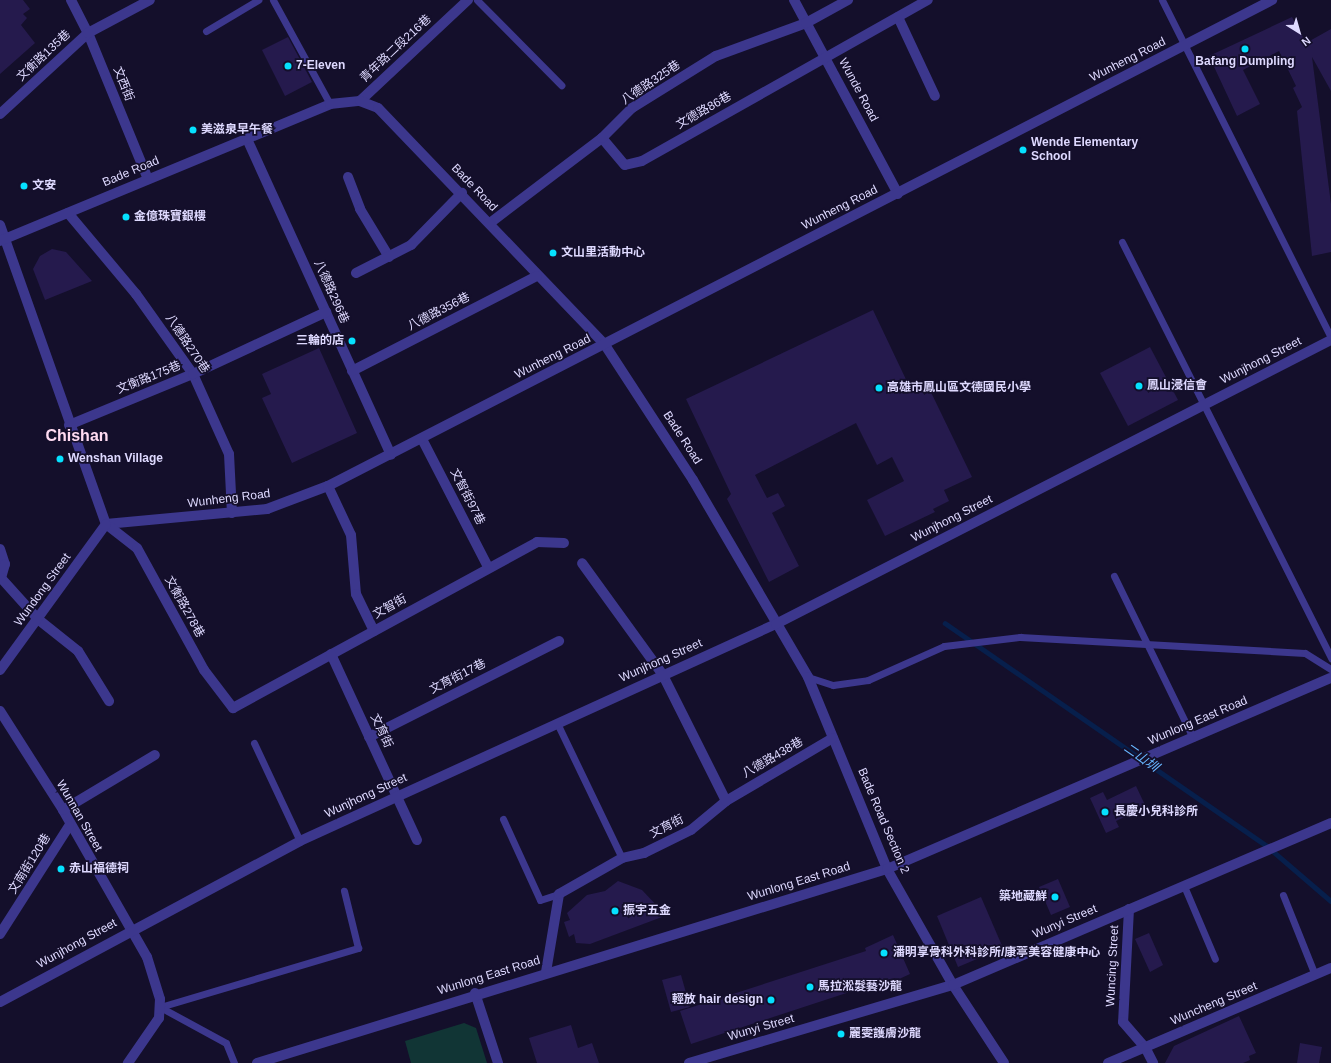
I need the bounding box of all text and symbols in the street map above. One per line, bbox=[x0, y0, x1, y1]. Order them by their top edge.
street label: 青年路二段216巷 bbox=[357, 12, 435, 86]
north arrow bbox=[1279, 12, 1319, 52]
street label: 文衡路135巷 bbox=[14, 28, 74, 84]
text: N bbox=[1299, 34, 1313, 49]
street label: Wunheng Road bbox=[1088, 35, 1168, 85]
marker: Bafang Dumpling bbox=[1240, 44, 1250, 54]
place label: Bafang Dumpling bbox=[1195, 55, 1295, 69]
street label: Wunde Road bbox=[835, 56, 881, 124]
street label: 八德路325巷 bbox=[619, 58, 683, 108]
place label: 7-Eleven bbox=[296, 59, 345, 73]
marker: 7-Eleven bbox=[283, 61, 293, 71]
street label: 文西街 bbox=[110, 65, 136, 103]
street label: 文德路86巷 bbox=[674, 89, 734, 133]
place label: 美滋泉早午餐 bbox=[201, 123, 273, 137]
marker: 美滋泉早午餐 bbox=[188, 125, 198, 135]
place label: Wende Elementary School bbox=[1031, 136, 1138, 164]
marker: Wende Elementary School bbox=[1018, 145, 1028, 155]
street label: Bade Road bbox=[101, 154, 161, 190]
street label: Bade Road bbox=[448, 161, 500, 215]
place label: 文安 bbox=[32, 179, 56, 193]
marker: 文安 bbox=[19, 181, 29, 191]
street label: Wunheng Road bbox=[800, 183, 880, 233]
place label: 金億珠寶銀樓 bbox=[134, 210, 206, 224]
marker: 金億珠寶銀樓 bbox=[121, 212, 131, 222]
place label: 文山里活動中心 bbox=[561, 246, 645, 260]
marker: 文山里活動中心 bbox=[548, 248, 558, 258]
street label: 八德路296巷 bbox=[311, 258, 351, 326]
street label: 八德路356巷 bbox=[405, 290, 473, 334]
street label: 八德路270巷 bbox=[162, 312, 212, 376]
street label: Wunheng Road bbox=[513, 332, 593, 382]
place label: 三輪的店 bbox=[296, 334, 344, 348]
street label: Wunjhong Street bbox=[1218, 334, 1304, 388]
marker: 三輪的店 bbox=[347, 336, 357, 346]
street label: 文衡路175巷 bbox=[115, 359, 183, 397]
place label: 鳳山浸信會 bbox=[1147, 379, 1207, 393]
place label: 高雄市鳳山區文德國民小學 bbox=[887, 381, 1031, 395]
marker: 鳳山浸信會 bbox=[1134, 381, 1144, 391]
marker: 高雄市鳳山區文德國民小學 bbox=[874, 383, 884, 393]
street label: Bade Road bbox=[660, 409, 704, 467]
district label: Chishan bbox=[45, 426, 109, 446]
place label: Wenshan Village bbox=[68, 452, 163, 466]
marker: Wenshan Village bbox=[55, 454, 65, 464]
street label: 文智街97巷 bbox=[447, 466, 487, 528]
street label: Wunheng Road bbox=[187, 487, 271, 511]
street label: Wunjhong Street bbox=[909, 492, 995, 546]
street label: Wundong Street bbox=[12, 551, 74, 629]
street label: 文衡路278巷 bbox=[161, 574, 207, 640]
street label: 文智街 bbox=[371, 592, 409, 622]
street label: Wunjhong Street bbox=[617, 636, 705, 686]
street label: 文育街17巷 bbox=[427, 657, 489, 697]
street label: Wunlong East Road bbox=[1146, 694, 1250, 748]
street label: 文育街 bbox=[367, 712, 395, 750]
street label: 八德路438巷 bbox=[740, 735, 806, 781]
water label: 二山圳 bbox=[1121, 740, 1161, 776]
street label: Bade Road Section 2 bbox=[854, 766, 912, 876]
street label: Wunjhong Street bbox=[323, 771, 409, 821]
street label: Wunnan Street bbox=[53, 778, 105, 854]
place label: 長慶小兒科診所 bbox=[1114, 805, 1198, 819]
marker: 長慶小兒科診所 bbox=[1099, 806, 1111, 818]
street label: 文育街 bbox=[648, 812, 686, 842]
street label: 文南街120巷 bbox=[6, 831, 54, 897]
street label: Wunlong East Road bbox=[746, 860, 852, 904]
place label: 赤山福德祠 bbox=[69, 862, 129, 876]
marker: 赤山福德祠 bbox=[56, 864, 66, 874]
place label: 築地藏鮮 bbox=[999, 890, 1047, 904]
marker: 築地藏鮮 bbox=[1050, 892, 1060, 902]
street label: Wunyi Street bbox=[1031, 902, 1099, 942]
place label: 振宇五金 bbox=[623, 904, 671, 918]
marker: 振宇五金 bbox=[610, 906, 620, 916]
street label: Wunjhong Street bbox=[35, 916, 119, 972]
street label: Wuncing Street bbox=[1104, 925, 1122, 1007]
place label: 潘明享骨科外科診所/康葶美容健康中心 bbox=[893, 946, 1100, 960]
marker: 潘明享骨科外科診所/康葶美容健康中心 bbox=[878, 947, 890, 959]
street label: Wunlong East Road bbox=[436, 954, 542, 998]
street label: Wuncheng Street bbox=[1169, 979, 1259, 1029]
place label: 馬拉淞髮藝沙龍 bbox=[818, 980, 902, 994]
marker: 馬拉淞髮藝沙龍 bbox=[805, 982, 815, 992]
place label: 輕放 hair design bbox=[672, 993, 763, 1007]
marker: 輕放 hair design bbox=[766, 995, 776, 1005]
street label: Wunyi Street bbox=[726, 1012, 796, 1044]
place label: 麗雯護膚沙龍 bbox=[849, 1027, 921, 1041]
marker: 麗雯護膚沙龍 bbox=[836, 1029, 846, 1039]

